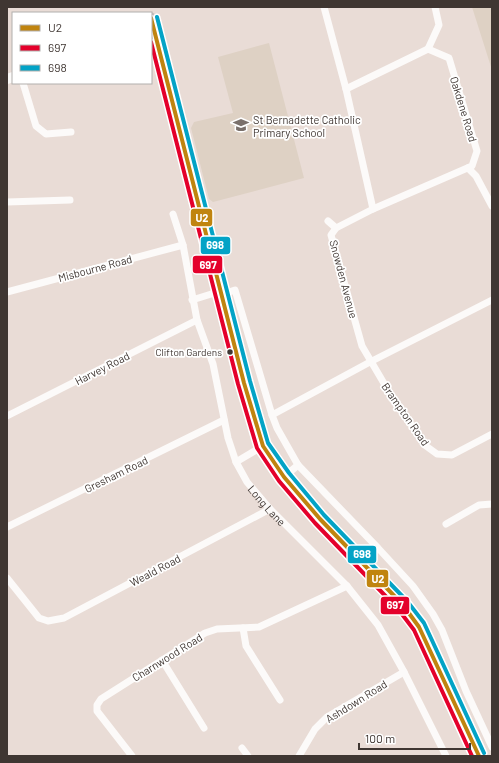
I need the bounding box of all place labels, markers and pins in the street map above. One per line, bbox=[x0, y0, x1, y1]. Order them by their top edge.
place label: St Bernadette Catholic Primary School bbox=[253, 113, 361, 139]
school or university icon: St Bernadette Catholic Primary School bbox=[232, 116, 250, 134]
place label: Clifton Gardens bbox=[155, 346, 222, 358]
marker: Clifton Gardens bbox=[225, 347, 235, 357]

